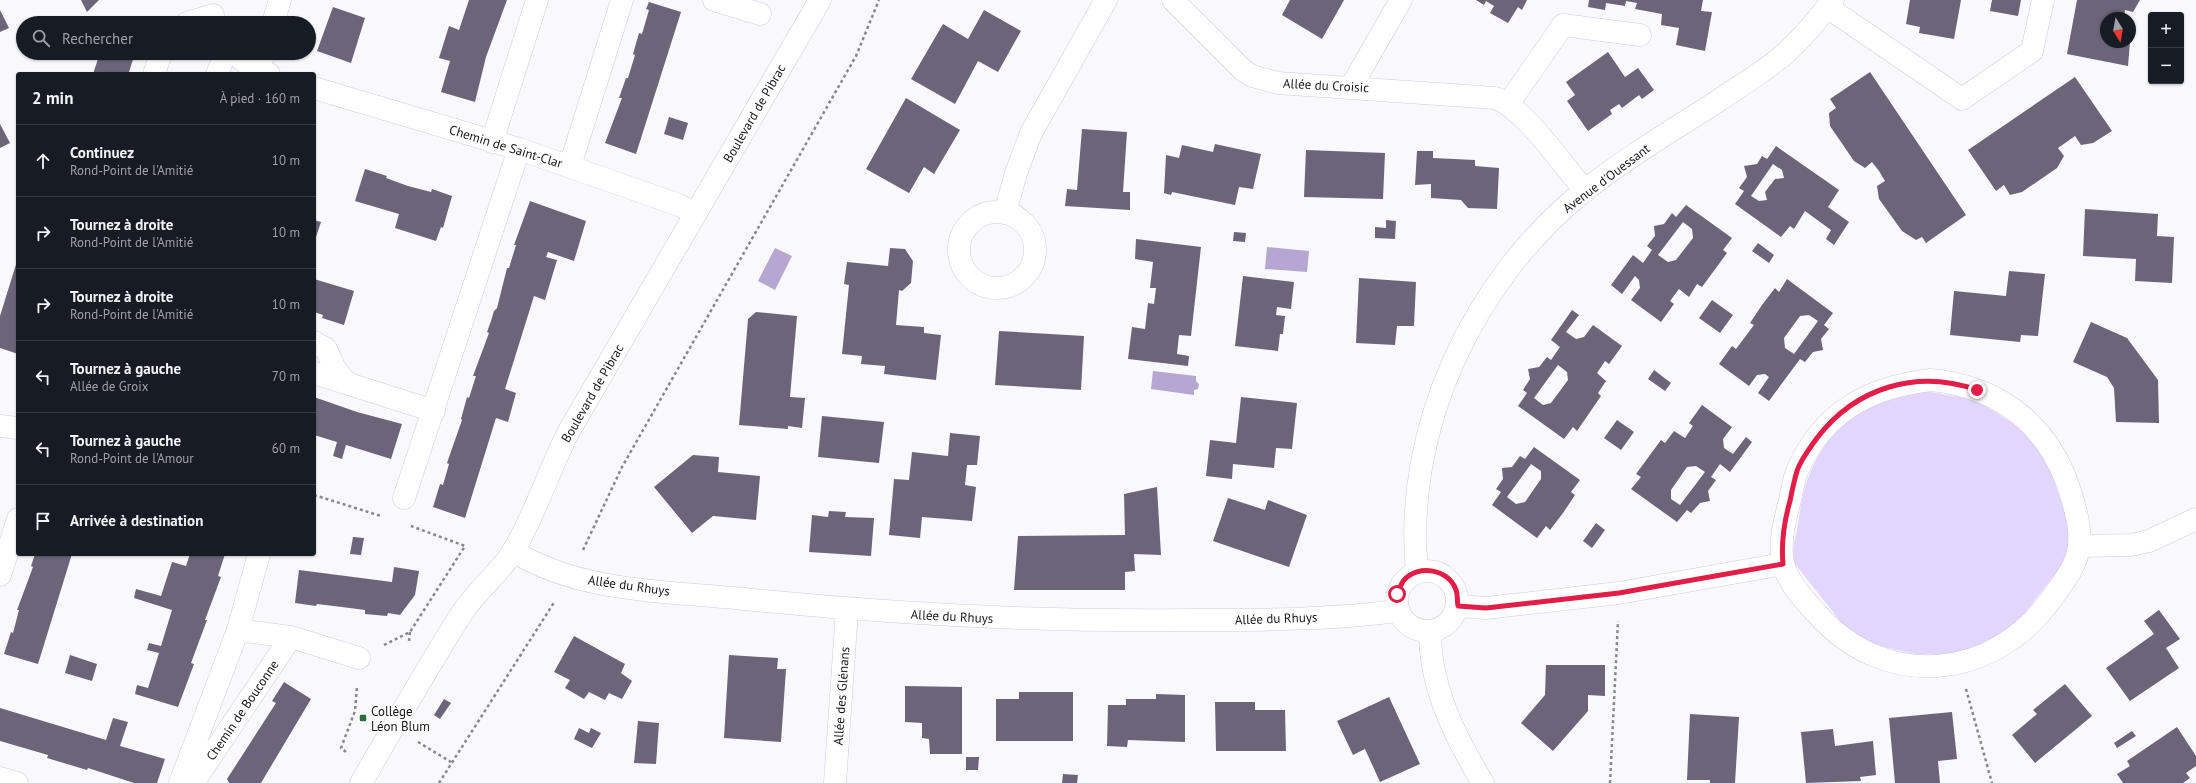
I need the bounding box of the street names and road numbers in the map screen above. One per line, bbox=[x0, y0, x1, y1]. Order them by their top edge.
street label: Boulevard de Pibrac bbox=[719, 61, 790, 166]
street label: Allée du Croisic bbox=[1283, 75, 1370, 96]
street label: Chemin de Saint-Clar bbox=[447, 121, 565, 172]
street label: Avenue d'Ouessant bbox=[1559, 140, 1654, 217]
street label: Boulevard de Pibrac bbox=[557, 341, 628, 446]
street label: Allée du Rhuys bbox=[587, 571, 671, 600]
street label: Allée du Rhuys bbox=[910, 606, 994, 627]
street label: Allée du Rhuys bbox=[1234, 609, 1318, 628]
street label: Allée des Glénans bbox=[830, 646, 853, 746]
street label: Chemin de Bouconne bbox=[202, 657, 282, 764]

